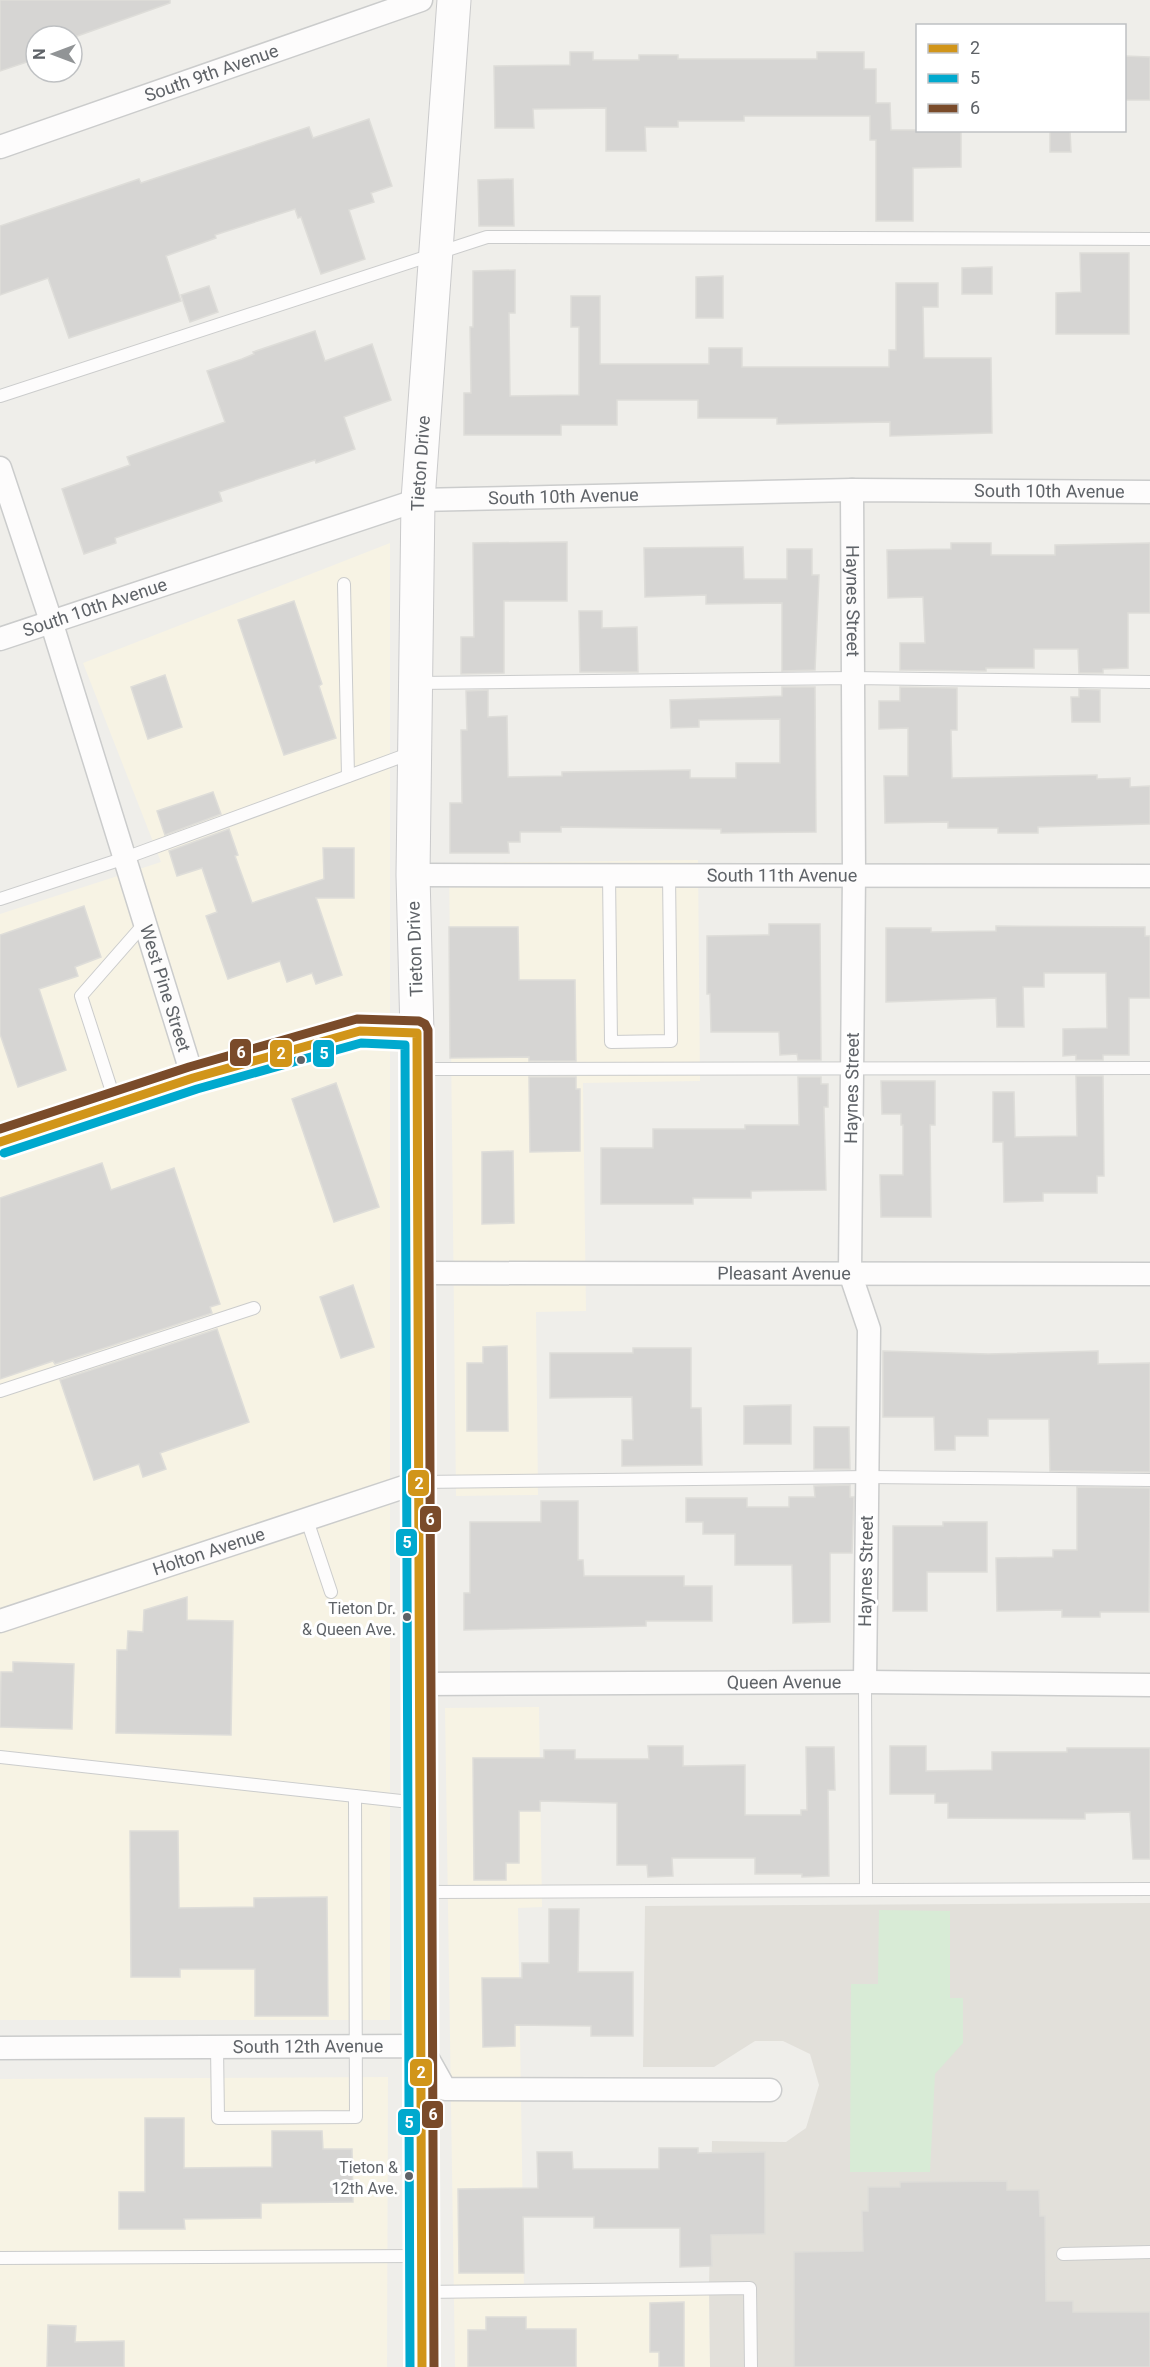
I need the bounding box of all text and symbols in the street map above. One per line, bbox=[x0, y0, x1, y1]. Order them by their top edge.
north arrow bbox=[24, 24, 84, 84]
legend bbox=[916, 24, 1126, 132]
text: 2 bbox=[970, 37, 980, 58]
street label: South 9th Avenue bbox=[142, 40, 281, 106]
text: N bbox=[30, 48, 49, 60]
text: 5 bbox=[970, 67, 980, 88]
text: 6 bbox=[970, 97, 980, 118]
street label: Tieton Drive bbox=[407, 415, 434, 511]
street label: South 10th Avenue bbox=[974, 480, 1125, 502]
street label: South 10th Avenue bbox=[488, 484, 639, 508]
street label: Haynes Street bbox=[842, 545, 864, 657]
street label: South 10th Avenue bbox=[20, 573, 170, 641]
street label: South 11th Avenue bbox=[707, 864, 857, 886]
street label: Tieton Drive bbox=[402, 901, 427, 997]
street label: West Pine Street bbox=[136, 922, 195, 1055]
street label: Haynes Street bbox=[840, 1032, 863, 1144]
line badge: 6 bbox=[229, 1038, 252, 1067]
line badge: 2 bbox=[269, 1039, 293, 1068]
line badge: 5 bbox=[312, 1039, 335, 1068]
text: 6 bbox=[236, 1043, 246, 1062]
text: 2 bbox=[276, 1044, 286, 1063]
text: 5 bbox=[319, 1044, 329, 1063]
unlabelled marker bbox=[295, 1054, 307, 1066]
street label: Pleasant Avenue bbox=[717, 1262, 851, 1284]
line badge: 2 bbox=[407, 1469, 430, 1497]
text: 2 bbox=[414, 1474, 424, 1493]
line badge: 6 bbox=[419, 1505, 442, 1533]
text: 6 bbox=[425, 1510, 435, 1529]
street label: Haynes Street bbox=[854, 1515, 877, 1627]
street label: Holton Avenue bbox=[150, 1523, 267, 1580]
line badge: 5 bbox=[395, 1528, 418, 1557]
text: 5 bbox=[402, 1533, 412, 1552]
place label: Tieton Dr. & Queen Ave. bbox=[302, 1599, 396, 1639]
marker: Tieton Dr. & Queen Ave. bbox=[401, 1611, 413, 1623]
street label: Queen Avenue bbox=[727, 1671, 841, 1693]
street label: South 12th Avenue bbox=[233, 2035, 383, 2057]
line badge: 2 bbox=[409, 2058, 433, 2087]
text: 2 bbox=[416, 2063, 426, 2082]
line badge: 6 bbox=[421, 2100, 444, 2129]
text: 6 bbox=[428, 2105, 438, 2124]
line badge: 5 bbox=[397, 2108, 421, 2136]
text: 5 bbox=[404, 2113, 414, 2132]
place label: Tieton & 12th Ave. bbox=[332, 2158, 398, 2198]
marker: Tieton & 12th Ave. bbox=[403, 2170, 415, 2182]

